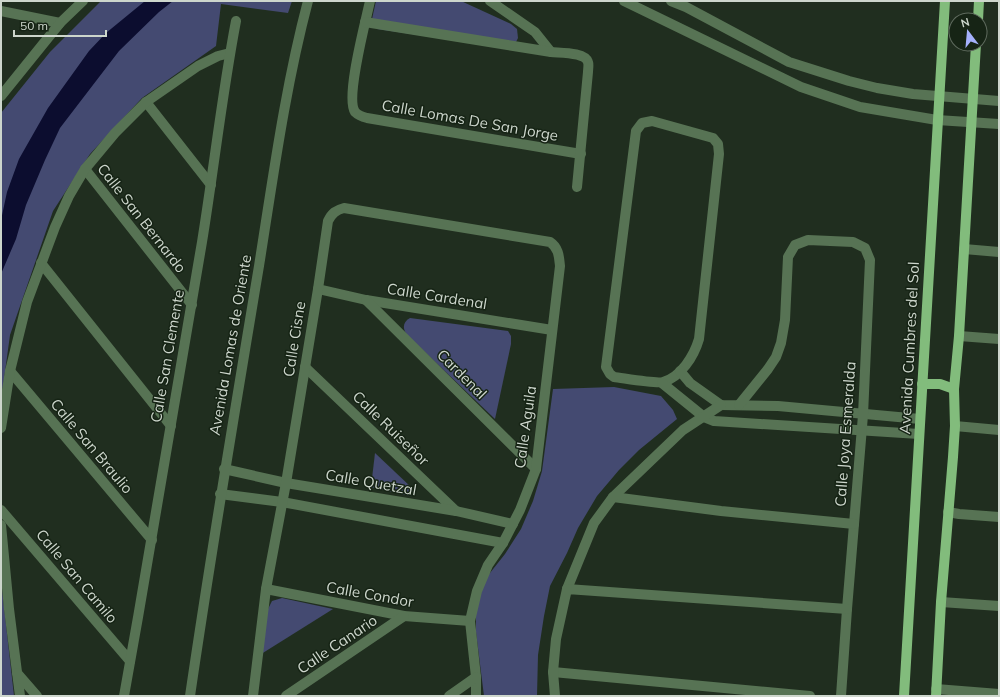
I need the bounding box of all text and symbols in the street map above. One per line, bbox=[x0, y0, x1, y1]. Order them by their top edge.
scale bar bbox=[14, 12, 106, 38]
north arrow bbox=[948, 12, 988, 52]
text: N bbox=[959, 15, 971, 30]
text: 50 m bbox=[20, 18, 48, 33]
street label: Calle Lomas De San Jorge bbox=[380, 95, 560, 145]
street label: Calle San Bernardo bbox=[93, 159, 191, 277]
street label: Avenida Lomas de Oriente bbox=[205, 253, 255, 437]
street label: Avenida Cumbres del Sol bbox=[895, 261, 923, 435]
street label: Calle Cardenal bbox=[386, 279, 488, 313]
street label: Calle San Clemente bbox=[146, 288, 188, 424]
street label: Calle Cisne bbox=[279, 300, 309, 378]
street label: Cardenal bbox=[433, 345, 491, 403]
street label: Calle Joya Esmeralda bbox=[830, 361, 860, 507]
street label: Calle Aguila bbox=[510, 385, 540, 469]
street label: Calle Ruiseñor bbox=[349, 387, 434, 470]
street label: Calle San Braulio bbox=[47, 395, 137, 497]
street label: Calle Quetzal bbox=[324, 465, 418, 499]
street label: Calle San Camilo bbox=[32, 525, 122, 627]
street label: Calle Condor bbox=[325, 577, 416, 611]
street label: Calle Canario bbox=[293, 610, 381, 678]

